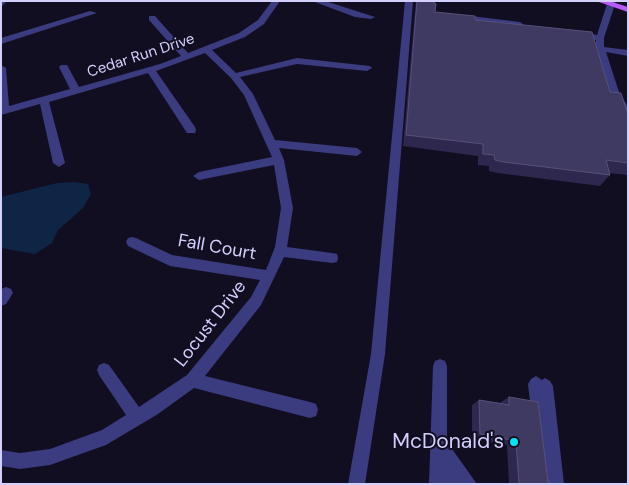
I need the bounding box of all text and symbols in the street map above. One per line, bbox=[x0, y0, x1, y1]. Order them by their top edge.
street label: Cedar Run Drive bbox=[85, 30, 197, 82]
street label: Fall Court bbox=[176, 230, 258, 266]
street label: Locust Drive bbox=[171, 277, 251, 371]
place label: McDonald's bbox=[392, 429, 504, 455]
marker: McDonald's bbox=[508, 436, 520, 448]

